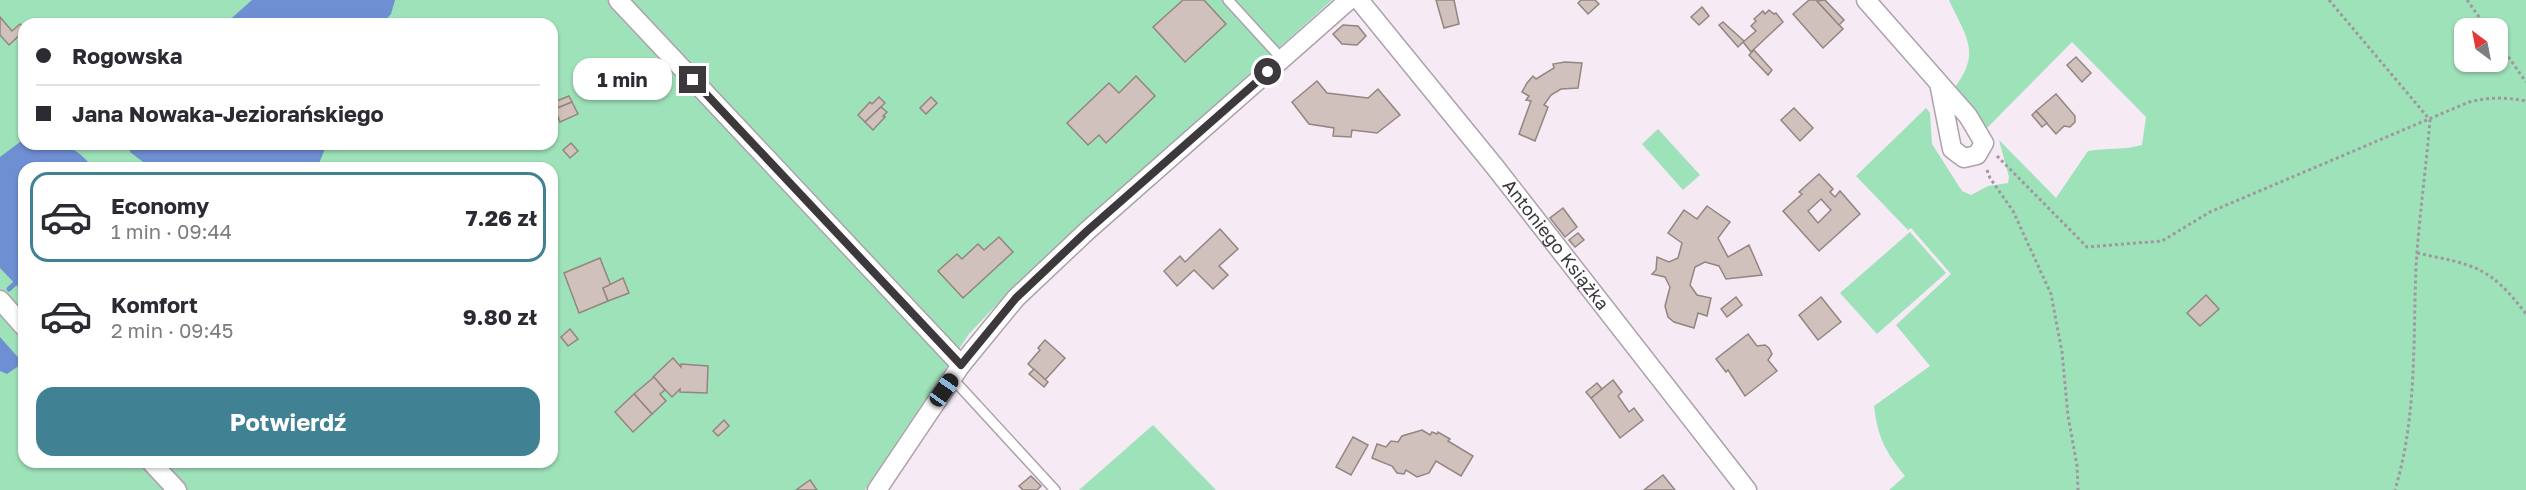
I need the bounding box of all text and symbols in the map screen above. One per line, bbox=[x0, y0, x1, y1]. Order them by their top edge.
north arrow bbox=[2454, 18, 2508, 72]
map controls bbox=[2454, 18, 2508, 72]
text: Rogowska bbox=[72, 42, 183, 69]
route start bbox=[1254, 58, 1281, 85]
callout: 1 min bbox=[573, 59, 672, 101]
route end bbox=[679, 66, 706, 93]
text: 1 min bbox=[597, 67, 648, 91]
text: Jana Nowaka-Jeziorańskiego bbox=[72, 100, 384, 127]
street label: Antoniego Książka bbox=[1499, 174, 1614, 314]
icon: car bbox=[39, 190, 93, 244]
text: Economy bbox=[111, 192, 209, 219]
text: 7.26 zł bbox=[466, 204, 537, 231]
text: 1 min · 09:44 bbox=[111, 219, 232, 243]
icon: car bbox=[39, 289, 93, 343]
text: Komfort bbox=[111, 291, 198, 318]
text: 9.80 zł bbox=[463, 303, 537, 330]
text: 2 min · 09:45 bbox=[111, 318, 233, 342]
car bbox=[926, 370, 962, 410]
button: Potwierdź bbox=[36, 387, 540, 456]

